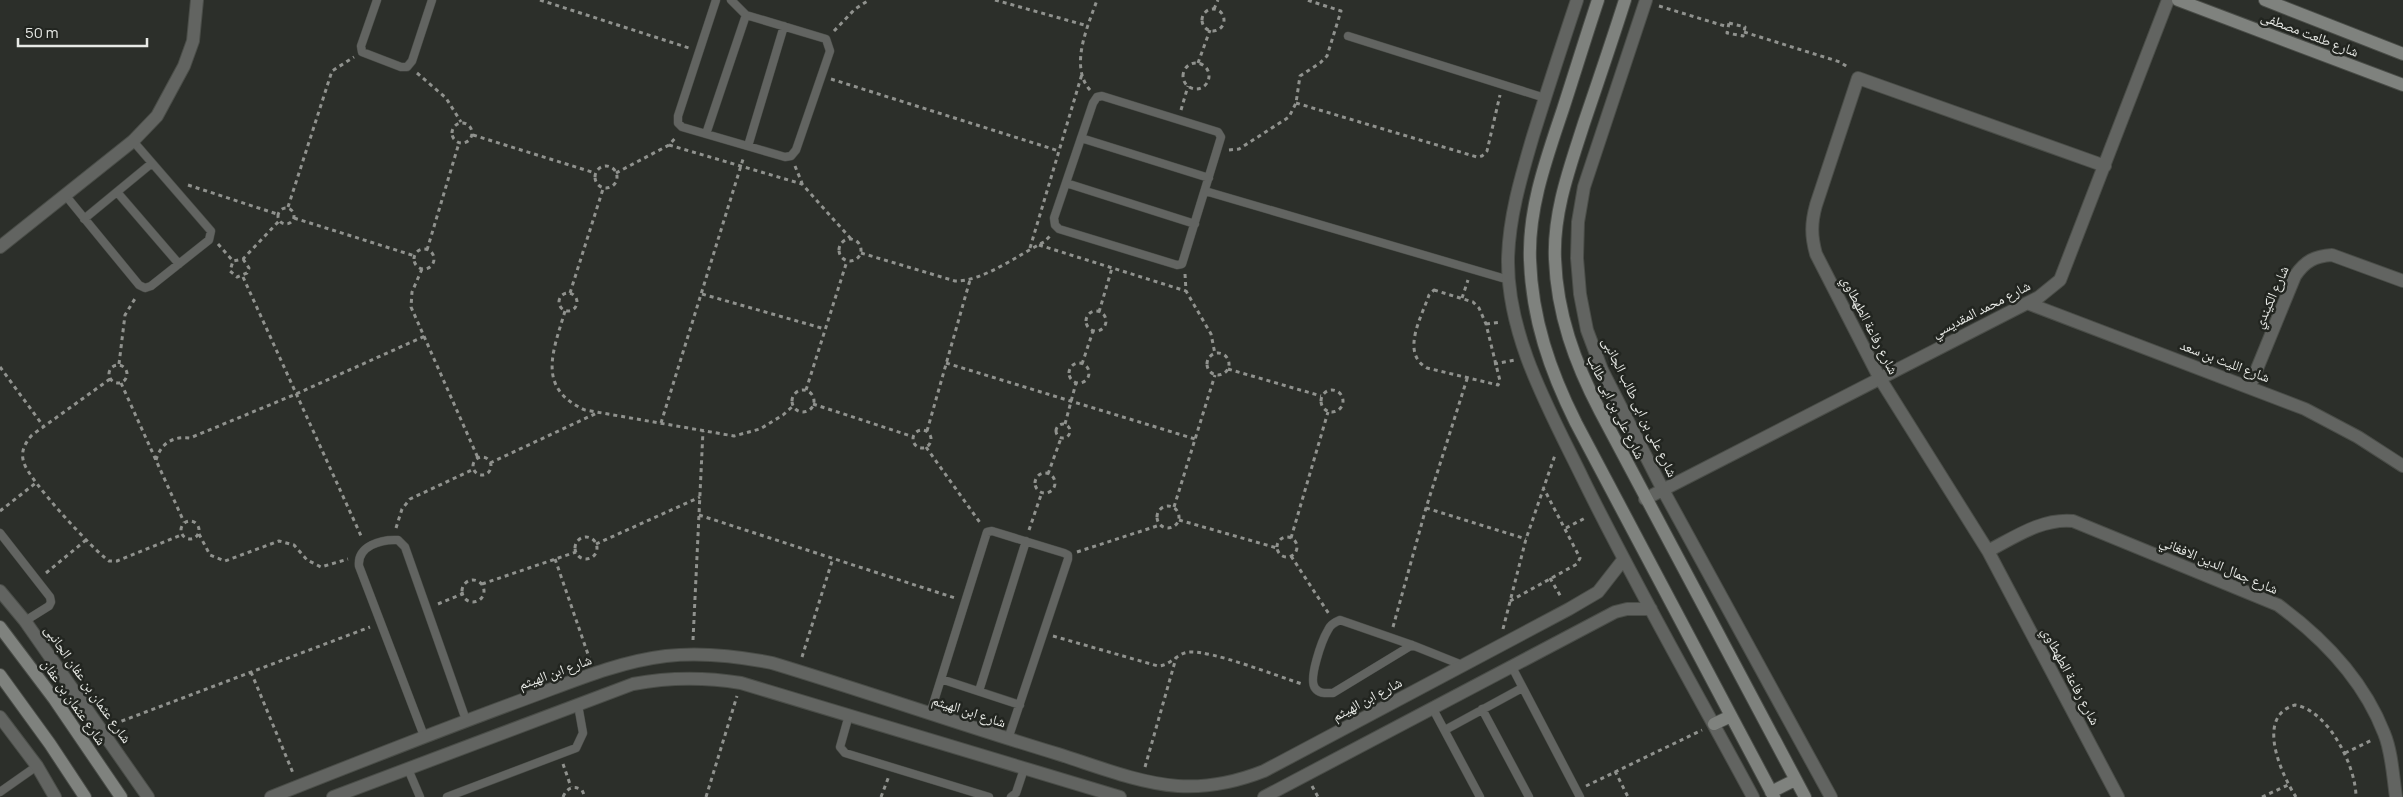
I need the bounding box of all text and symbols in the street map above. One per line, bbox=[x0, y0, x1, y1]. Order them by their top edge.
street label: شارع طلعت مصطفى bbox=[2258, 6, 2362, 62]
scale bar bbox=[18, 15, 146, 47]
text: 50 m bbox=[25, 22, 59, 43]
street label: شارع الكيندي bbox=[2248, 263, 2295, 332]
street label: شارع رفاعة الطهطاوي bbox=[1835, 272, 1904, 379]
street label: شارع محمد المقديسي bbox=[1928, 276, 2034, 344]
street label: شارع على بن ابى طالب الجانبى bbox=[1597, 334, 1683, 480]
street label: شارع الليث بن سعد bbox=[2177, 335, 2273, 387]
street label: شارع على بن ابى طالب bbox=[1582, 351, 1650, 463]
street label: شارع جمال الدين الافغاني bbox=[2156, 531, 2281, 600]
street label: شارع عثمان بن عفان الجانبى bbox=[41, 622, 135, 746]
street label: شارع رفاعة الطهطاوي bbox=[2035, 623, 2105, 729]
street label: شارع ابن الهيثم bbox=[516, 649, 594, 695]
street label: شارع عثمان بن عفان bbox=[38, 656, 110, 748]
street label: شارع ابن الهيثم bbox=[1328, 672, 1406, 726]
street label: شارع ابن الهيثم bbox=[929, 690, 1009, 732]

